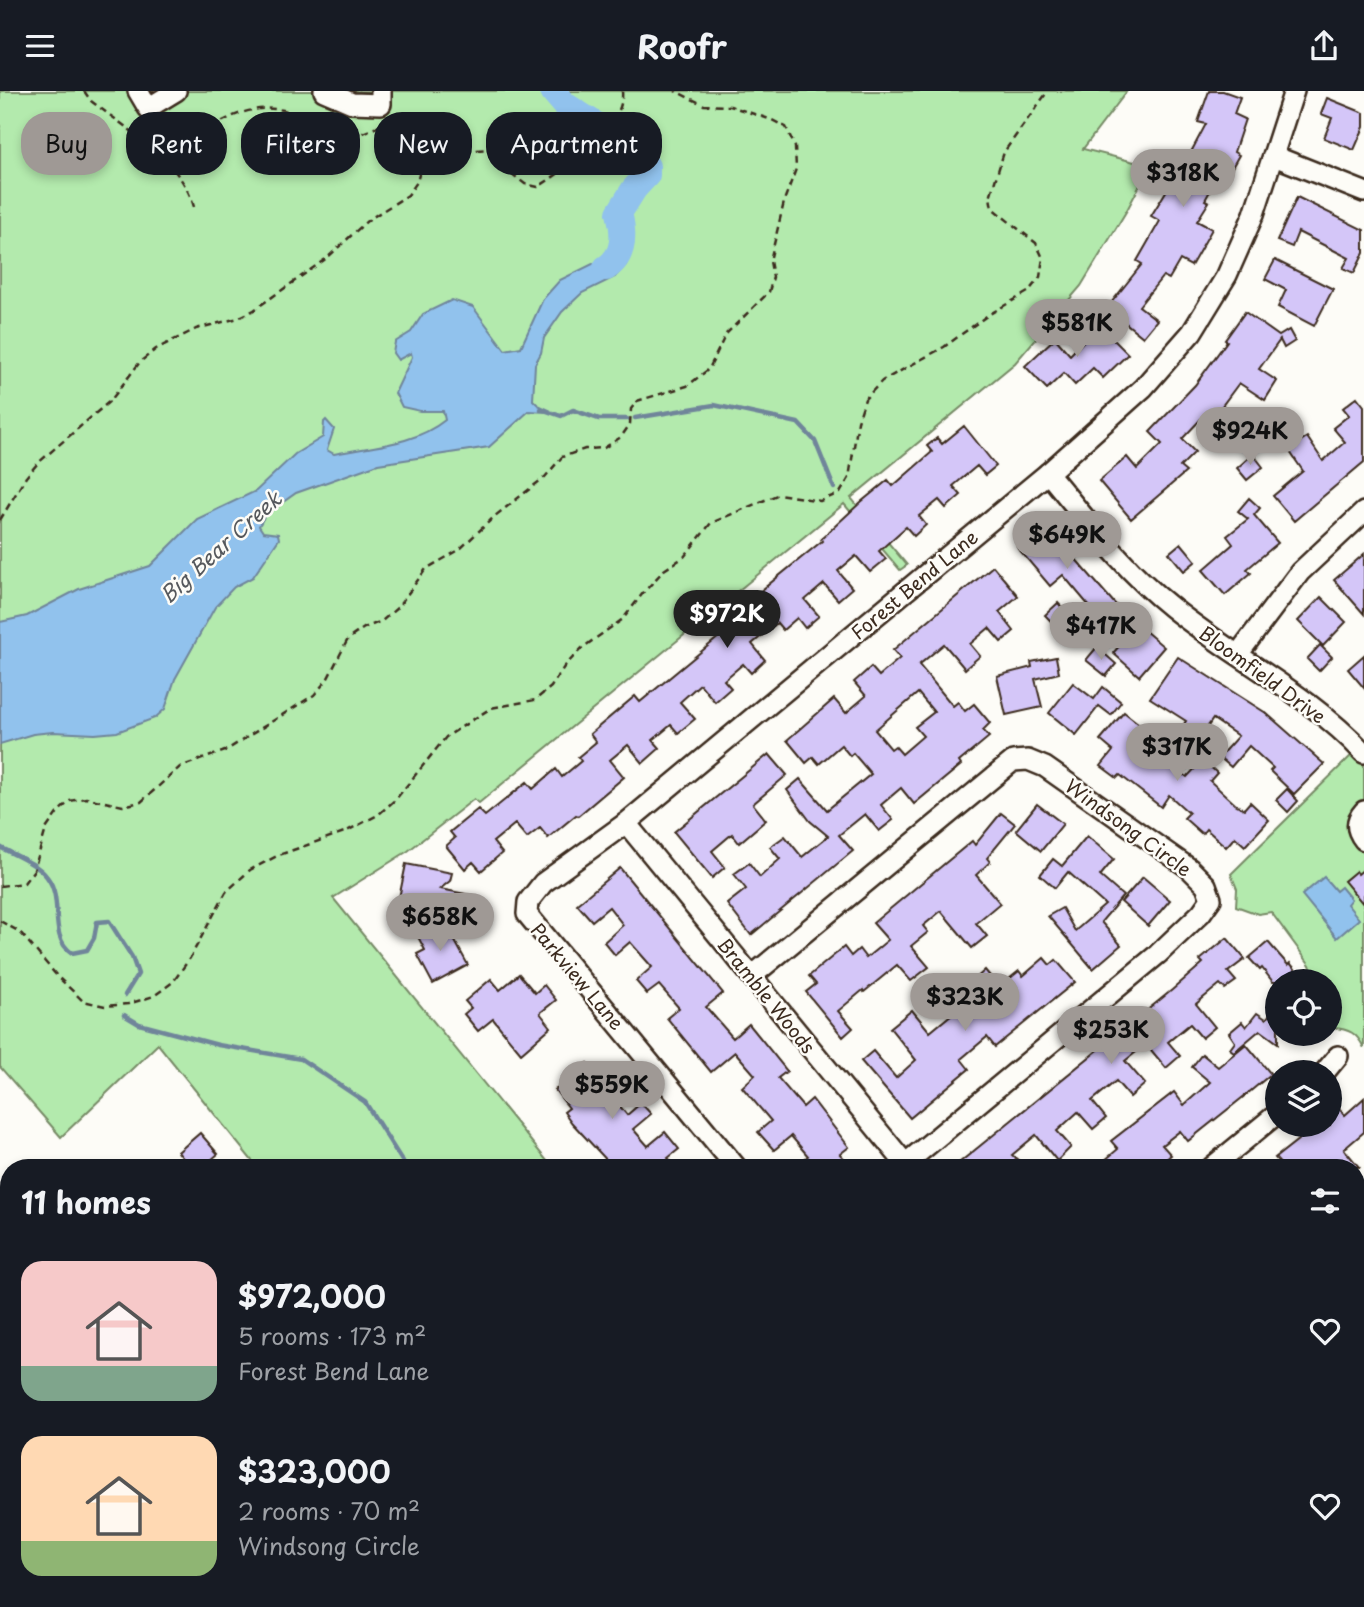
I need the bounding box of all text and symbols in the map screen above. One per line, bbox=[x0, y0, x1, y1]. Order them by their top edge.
text: Roofr bbox=[637, 22, 727, 70]
icon: menu bbox=[21, 27, 59, 65]
icon: share bbox=[1305, 27, 1343, 65]
chip: Buy bbox=[21, 112, 112, 175]
chip: Rent bbox=[126, 112, 227, 175]
chip: Filters bbox=[241, 112, 360, 175]
chip: New bbox=[374, 112, 472, 175]
chip: Apartment bbox=[486, 112, 662, 175]
pin: $318K bbox=[1134, 149, 1232, 209]
text: $318K bbox=[1146, 154, 1220, 189]
pin: $581K bbox=[1028, 299, 1126, 359]
text: $581K bbox=[1041, 304, 1113, 339]
pin: $924K bbox=[1201, 407, 1299, 467]
text: $924K bbox=[1212, 412, 1288, 447]
water label: Big Bear Creek bbox=[152, 482, 289, 609]
pin: $649K bbox=[1018, 511, 1116, 571]
text: $649K bbox=[1028, 516, 1106, 551]
street label: Forest Bend Lane bbox=[844, 522, 984, 646]
pin: $972K bbox=[678, 591, 776, 650]
text: $972K bbox=[689, 595, 765, 630]
pin: $417K bbox=[1052, 603, 1150, 662]
text: $417K bbox=[1066, 607, 1136, 642]
street label: Bloomfield Drive bbox=[1194, 619, 1332, 729]
pin: $317K bbox=[1128, 723, 1226, 783]
text: $317K bbox=[1142, 728, 1212, 763]
street label: Windsong Circle bbox=[1060, 771, 1198, 883]
pin: $658K bbox=[391, 893, 489, 953]
text: $658K bbox=[402, 898, 478, 933]
street label: Parkview Lane bbox=[525, 916, 631, 1036]
street label: Bramble Woods bbox=[711, 931, 823, 1059]
map controls bbox=[1265, 969, 1342, 1137]
button: locate bbox=[1265, 969, 1342, 1046]
pin: $323K bbox=[916, 974, 1014, 1033]
text: $323K bbox=[926, 978, 1004, 1013]
pin: $253K bbox=[1062, 1007, 1160, 1066]
text: $253K bbox=[1073, 1011, 1149, 1046]
button: layers bbox=[1265, 1060, 1342, 1137]
pin: $559K bbox=[563, 1061, 661, 1121]
text: $559K bbox=[575, 1066, 649, 1101]
text: 11 homes bbox=[21, 1179, 151, 1224]
icon: filters bbox=[1306, 1182, 1344, 1220]
text: $972,000 bbox=[238, 1273, 386, 1318]
icon: home bbox=[77, 1289, 161, 1373]
icon: heart bbox=[1306, 1312, 1344, 1350]
text: 5 rooms · 173 m² bbox=[238, 1318, 426, 1353]
text: Forest Bend Lane bbox=[238, 1353, 429, 1388]
text: $323,000 bbox=[238, 1448, 391, 1493]
icon: home bbox=[77, 1464, 161, 1548]
icon: heart bbox=[1306, 1487, 1344, 1525]
text: 2 rooms · 70 m² bbox=[238, 1493, 420, 1528]
text: Windsong Circle bbox=[238, 1528, 420, 1563]

